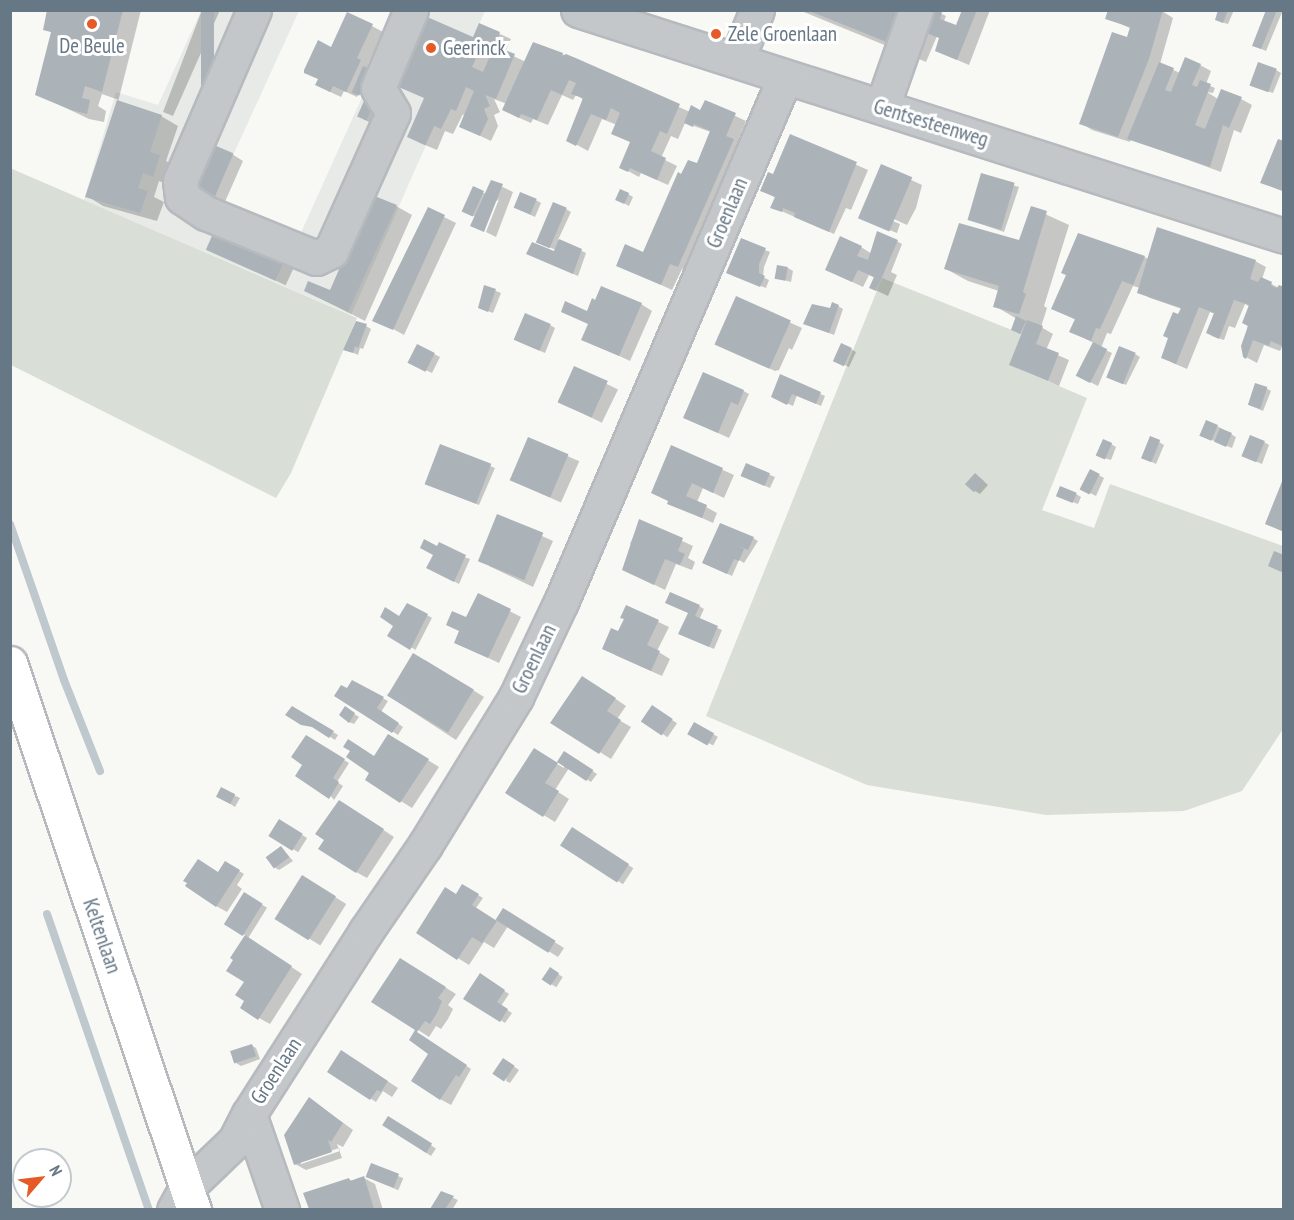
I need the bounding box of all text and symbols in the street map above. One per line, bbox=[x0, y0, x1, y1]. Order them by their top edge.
marker: De Beule bbox=[85, 17, 99, 31]
place label: Zele Groenlaan bbox=[728, 21, 837, 47]
marker: Zele Groenlaan bbox=[709, 27, 723, 41]
place label: De Beule bbox=[59, 33, 125, 59]
place label: Geerinck bbox=[443, 35, 506, 61]
marker: Geerinck bbox=[424, 41, 438, 55]
street label: Gentsesteenweg bbox=[871, 94, 991, 152]
street label: Groenlaan bbox=[701, 174, 753, 252]
street label: Groenlaan bbox=[506, 620, 562, 698]
street label: Keltenlaan bbox=[77, 895, 127, 977]
street label: Groenlaan bbox=[245, 1033, 307, 1109]
north arrow bbox=[12, 1148, 72, 1208]
text: N bbox=[45, 1162, 67, 1179]

